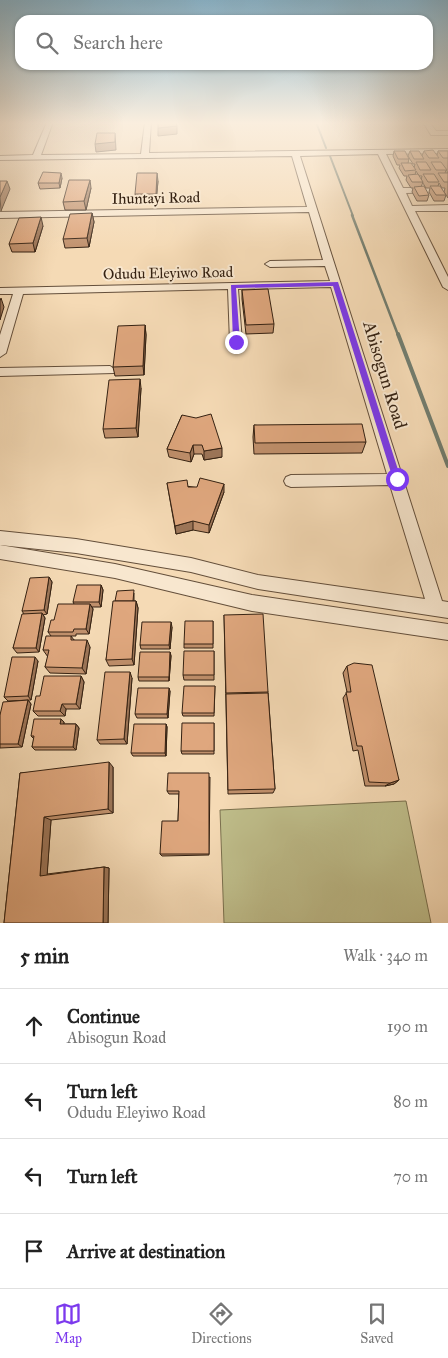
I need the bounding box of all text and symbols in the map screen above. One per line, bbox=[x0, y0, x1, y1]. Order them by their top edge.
search box bbox=[15, 15, 433, 70]
icon: search bbox=[33, 29, 61, 57]
text: Search here bbox=[73, 31, 163, 54]
street label: Ihuntayi Road bbox=[112, 188, 201, 208]
street label: Odudu Eleyiwo Road bbox=[103, 263, 234, 283]
street label: Abisogun Road bbox=[357, 317, 412, 432]
route end bbox=[225, 331, 248, 354]
route start bbox=[386, 468, 409, 491]
text: 5 min bbox=[20, 943, 69, 969]
text: Walk · 340 m bbox=[343, 946, 428, 965]
text: Continue bbox=[67, 1005, 140, 1028]
icon: ahead bbox=[20, 1012, 48, 1040]
text: 190 m bbox=[387, 1017, 428, 1036]
text: Abisogun Road bbox=[67, 1028, 166, 1047]
text: Turn left bbox=[67, 1080, 137, 1103]
icon: left bbox=[20, 1087, 48, 1115]
text: 80 m bbox=[393, 1092, 428, 1111]
text: Odudu Eleyiwo Road bbox=[67, 1103, 206, 1122]
icon: left bbox=[20, 1162, 48, 1190]
text: Turn left bbox=[67, 1165, 137, 1188]
text: 70 m bbox=[393, 1167, 428, 1186]
icon: arrive bbox=[20, 1237, 48, 1265]
text: Arrive at destination bbox=[67, 1240, 225, 1263]
tab: Map bbox=[54, 1300, 82, 1347]
tab: Directions bbox=[191, 1300, 252, 1347]
tab: Saved bbox=[360, 1300, 394, 1347]

